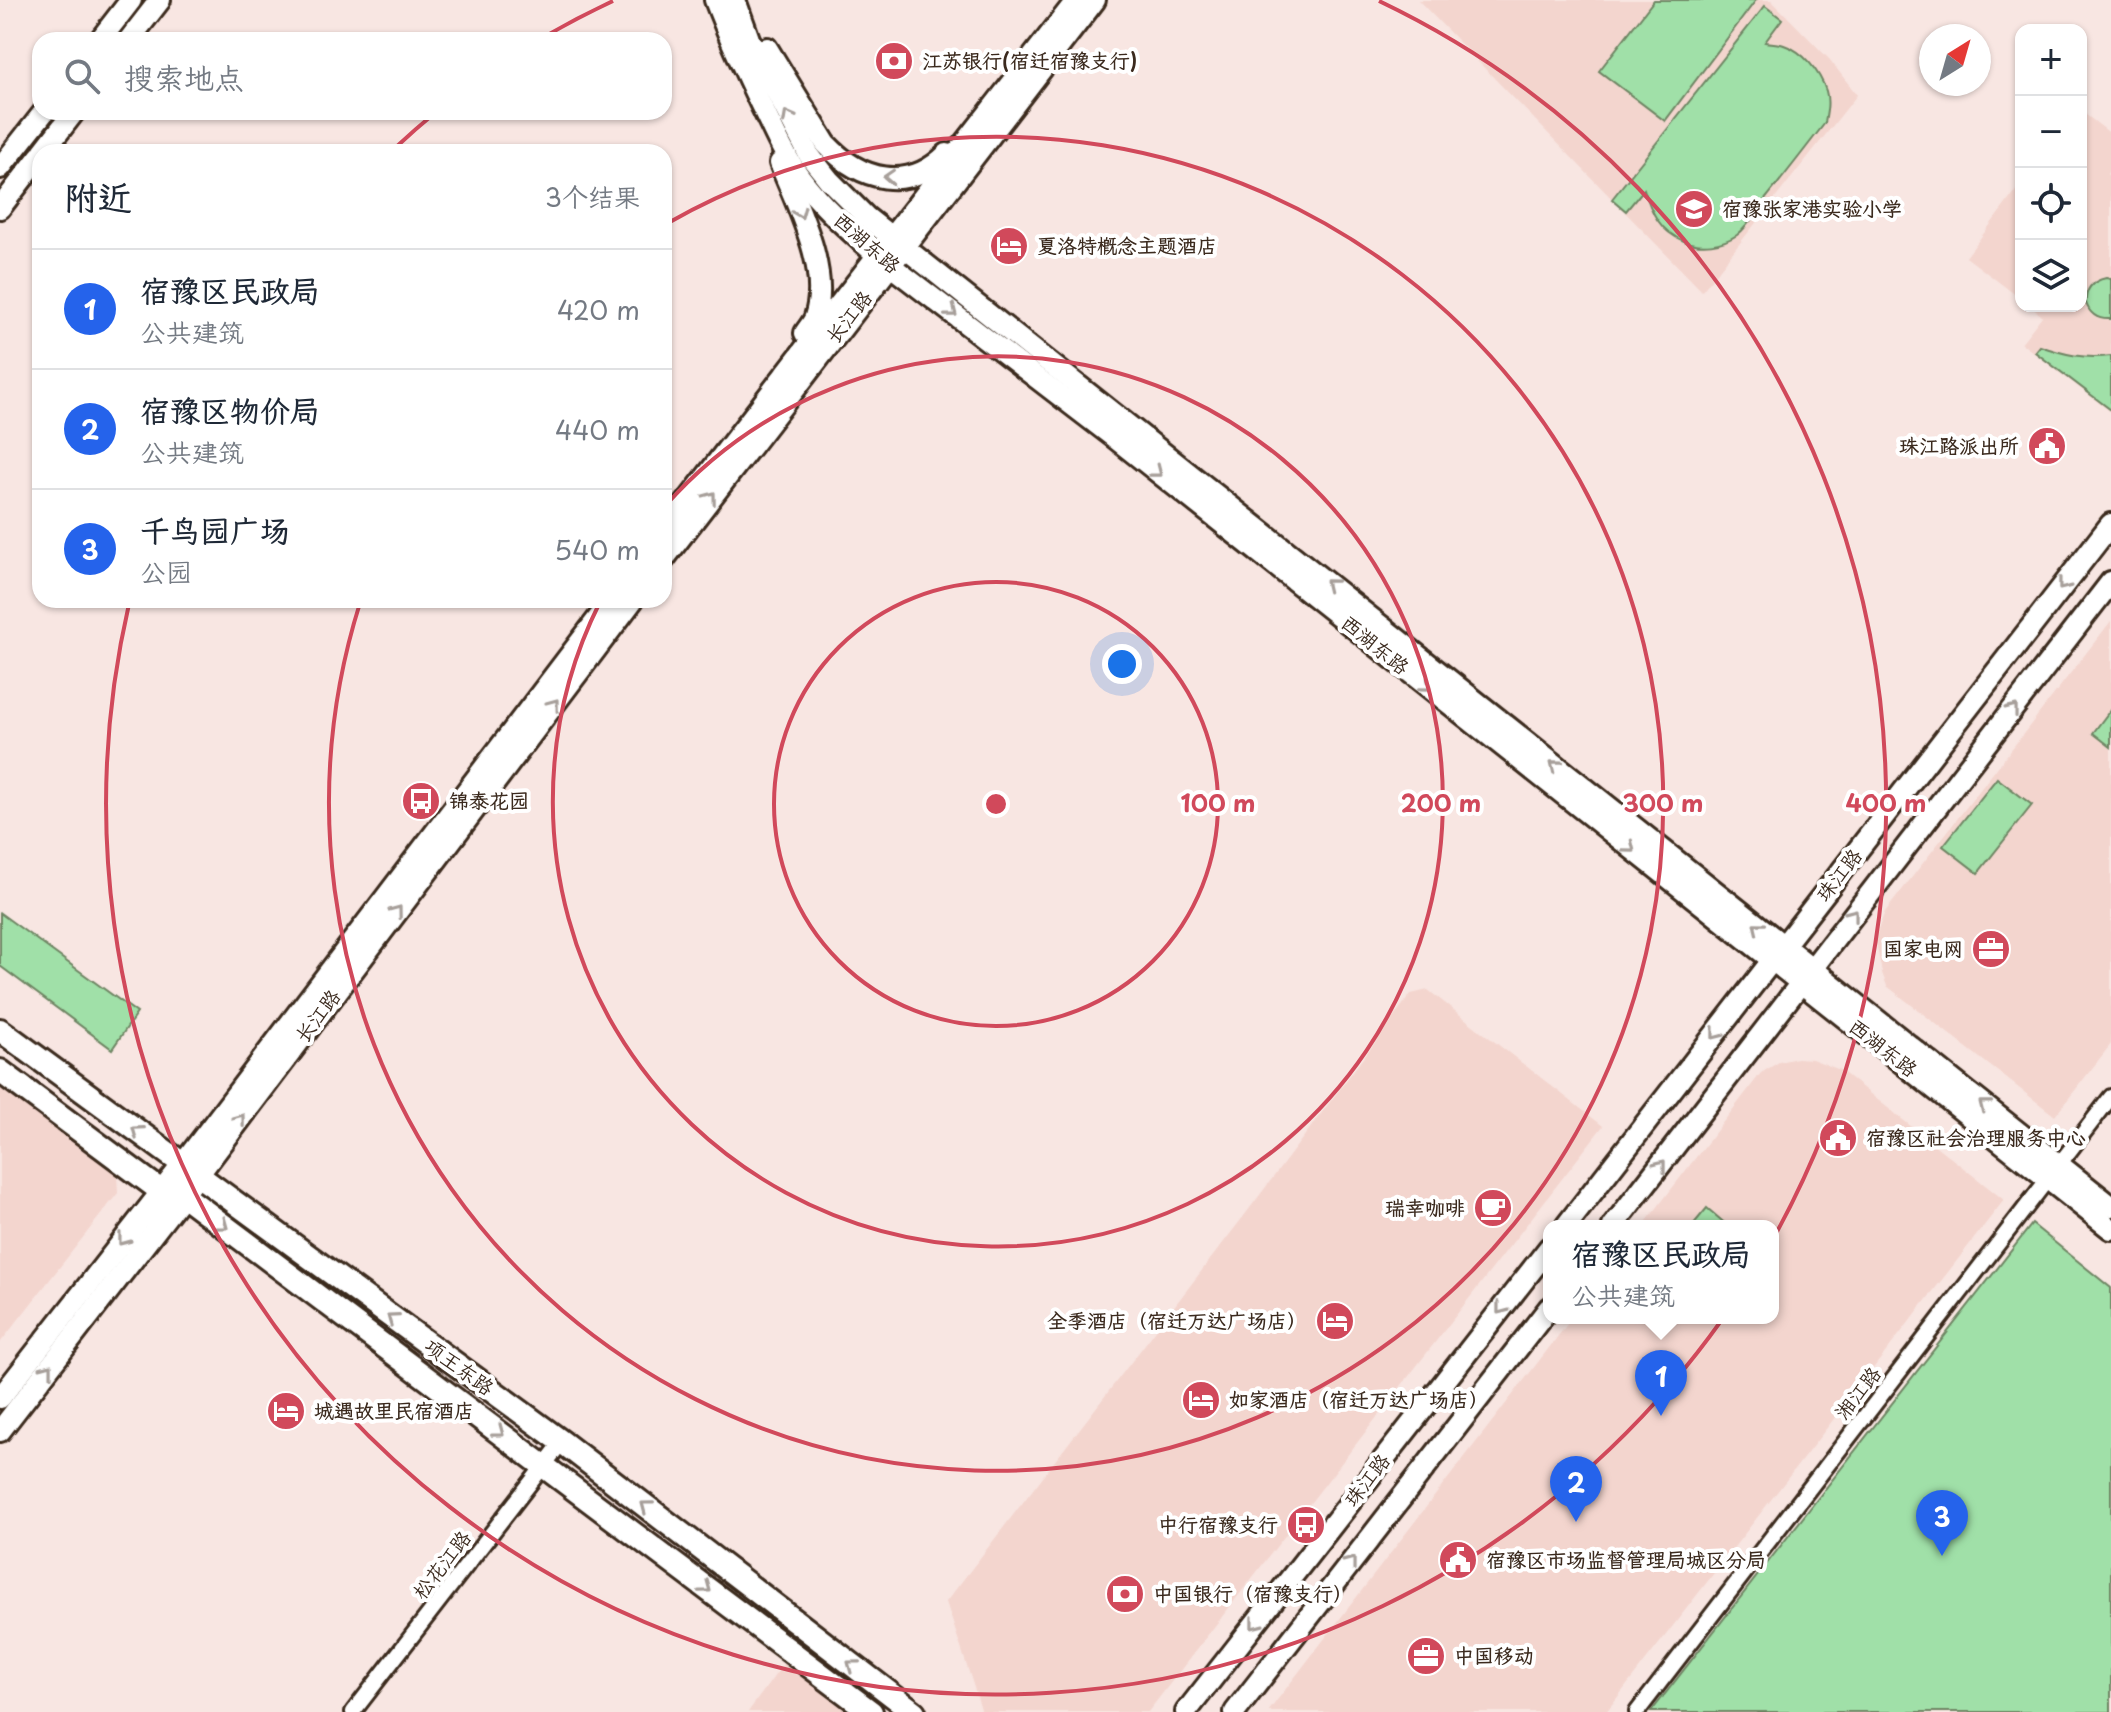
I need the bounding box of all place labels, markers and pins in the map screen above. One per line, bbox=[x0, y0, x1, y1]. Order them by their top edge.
bank icon: 江苏银行(宿迁宿豫支行) bbox=[873, 40, 915, 82]
place label: 江苏银行(宿迁宿豫支行) bbox=[922, 45, 1137, 75]
school or university icon: 宿豫张家港实验小学 bbox=[1673, 188, 1715, 230]
place label: 宿豫张家港实验小学 bbox=[1722, 193, 1902, 223]
hotel icon: 夏洛特概念主题酒店 bbox=[988, 225, 1030, 267]
place label: 夏洛特概念主题酒店 bbox=[1037, 230, 1217, 260]
public building icon: 珠江路派出所 bbox=[2026, 425, 2068, 467]
place label: 珠江路派出所 bbox=[1899, 430, 2019, 460]
bus stop icon: 锦泰花园 bbox=[400, 780, 442, 822]
place label: 锦泰花园 bbox=[449, 785, 529, 815]
centre of rings bbox=[982, 790, 1010, 818]
office icon: 国家电网 bbox=[1970, 928, 2012, 970]
place label: 国家电网 bbox=[1883, 933, 1963, 963]
public building icon: 宿豫区社会治理服务中心 bbox=[1817, 1117, 1859, 1159]
place label: 宿豫区社会治理服务中心 bbox=[1866, 1122, 2086, 1152]
cafe icon: 瑞幸咖啡 bbox=[1472, 1187, 1514, 1229]
place label: 瑞幸咖啡 bbox=[1385, 1192, 1465, 1222]
hotel icon: 全季酒店（宿迁万达广场店） bbox=[1314, 1300, 1356, 1342]
place label: 全季酒店（宿迁万达广场店） bbox=[1047, 1305, 1307, 1335]
pin: 1 bbox=[1635, 1350, 1687, 1416]
hotel icon: 如家酒店（宿迁万达广场店） bbox=[1180, 1379, 1222, 1421]
place label: 如家酒店（宿迁万达广场店） bbox=[1229, 1384, 1489, 1414]
hotel icon: 城遇故里民宿酒店 bbox=[265, 1390, 307, 1432]
place label: 城遇故里民宿酒店 bbox=[314, 1395, 474, 1425]
pin: 2 bbox=[1550, 1456, 1602, 1522]
pin: 3 bbox=[1916, 1490, 1968, 1556]
bus stop icon: 中行宿豫支行 bbox=[1285, 1504, 1327, 1546]
place label: 中行宿豫支行 bbox=[1158, 1509, 1278, 1539]
public building icon: 宿豫区市场监督管理局城区分局 bbox=[1437, 1539, 1479, 1581]
place label: 宿豫区市场监督管理局城区分局 bbox=[1486, 1544, 1766, 1574]
bank icon: 中国银行（宿豫支行） bbox=[1104, 1573, 1146, 1615]
place label: 中国银行（宿豫支行） bbox=[1153, 1578, 1353, 1608]
office icon: 中国移动 bbox=[1405, 1635, 1447, 1677]
place label: 中国移动 bbox=[1454, 1640, 1534, 1670]

